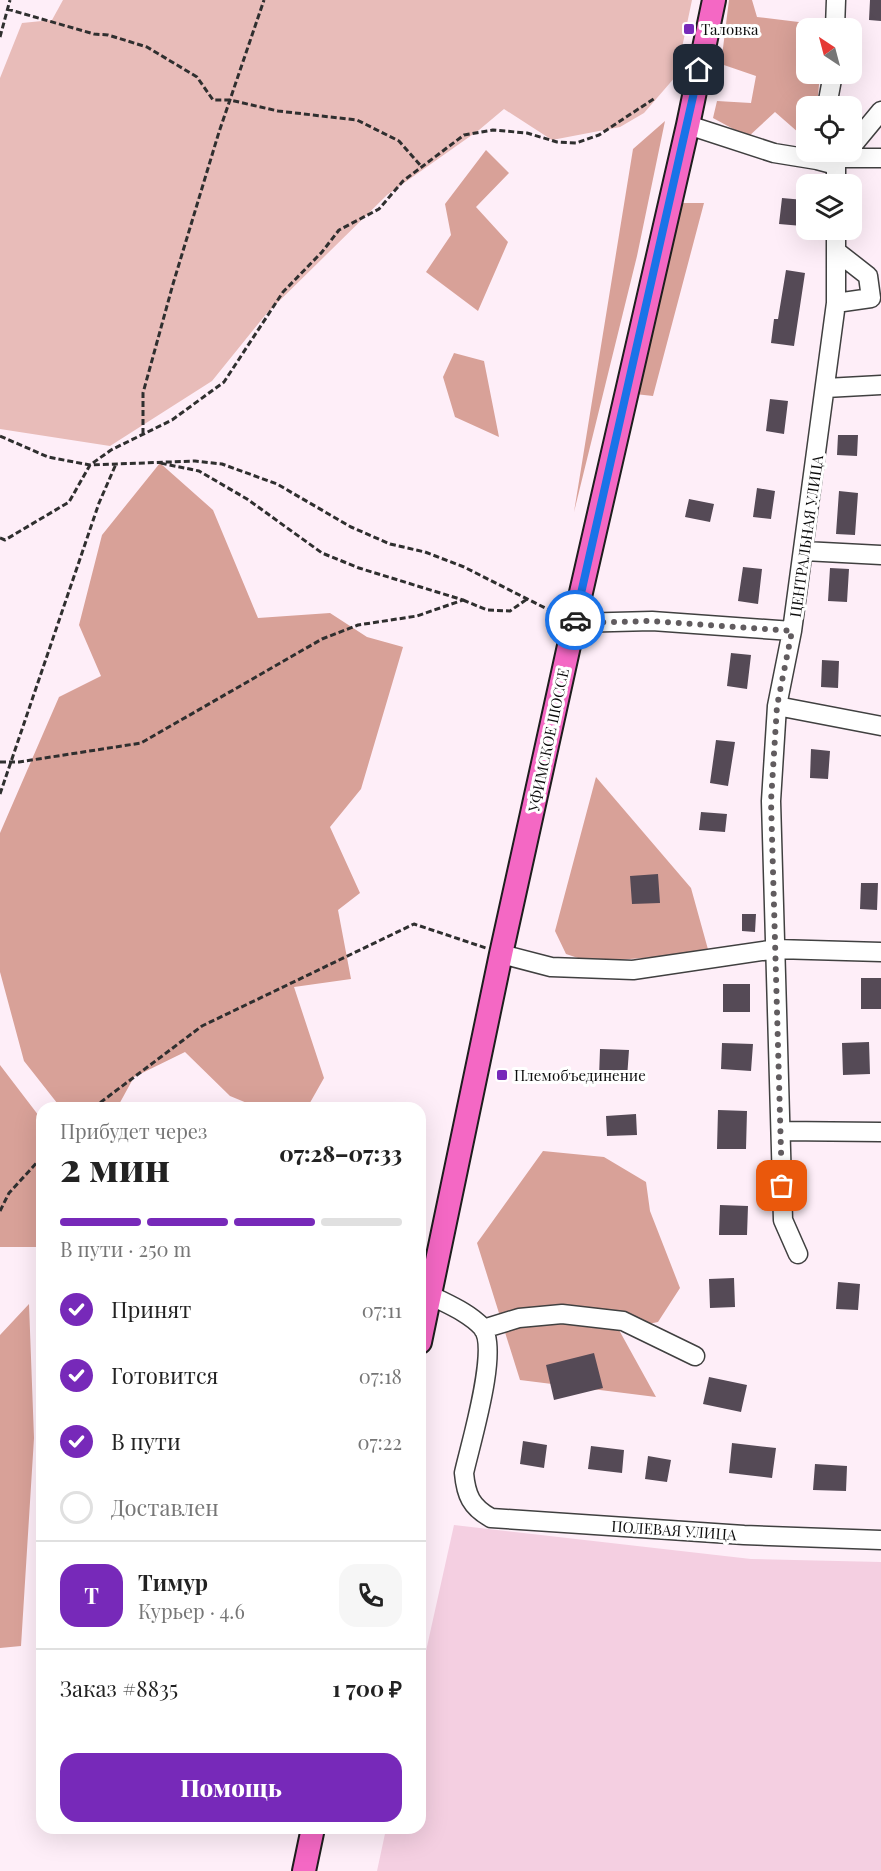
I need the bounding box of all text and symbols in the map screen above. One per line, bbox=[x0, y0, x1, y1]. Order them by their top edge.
north arrow bbox=[796, 18, 862, 84]
map controls bbox=[796, 18, 862, 240]
place label: Таловка bbox=[701, 19, 759, 39]
marker: Таловка bbox=[682, 22, 696, 36]
pin bbox=[673, 44, 724, 95]
icon: home bbox=[682, 53, 715, 86]
button: locate bbox=[796, 96, 862, 162]
button: layers bbox=[796, 174, 862, 240]
street label: ЦЕНТРАЛЬНАЯ УЛИЦА bbox=[785, 453, 827, 618]
courier bbox=[545, 590, 605, 650]
icon: car bbox=[559, 604, 592, 637]
street label: УФИМСКОЕ ШОССЕ bbox=[523, 666, 573, 815]
place label: Племобъединение bbox=[514, 1065, 646, 1085]
marker: Племобъединение bbox=[495, 1068, 509, 1082]
text: Прибудет через bbox=[60, 1117, 207, 1144]
text: 07:28–07:33 bbox=[279, 1138, 402, 1168]
text: 2 мин bbox=[60, 1140, 170, 1192]
pin bbox=[756, 1160, 807, 1211]
icon: bag bbox=[765, 1169, 798, 1202]
text: В пути · 250 m bbox=[60, 1235, 191, 1262]
icon: check bbox=[60, 1293, 93, 1326]
text: Принят bbox=[111, 1294, 191, 1324]
text: 07:11 bbox=[362, 1296, 402, 1323]
icon: check bbox=[60, 1359, 93, 1392]
text: Готовится bbox=[111, 1360, 218, 1390]
text: 07:18 bbox=[359, 1362, 402, 1389]
icon: check bbox=[60, 1425, 93, 1458]
text: В пути bbox=[111, 1426, 181, 1456]
text: 07:22 bbox=[357, 1428, 402, 1455]
text: Доставлен bbox=[111, 1492, 219, 1522]
street label: ПОЛЕВАЯ УЛИЦА bbox=[611, 1516, 738, 1544]
button: phone bbox=[339, 1564, 402, 1627]
text: Тимур bbox=[138, 1567, 208, 1597]
text: Т bbox=[84, 1580, 99, 1610]
text: Курьер · 4.6 bbox=[138, 1597, 245, 1624]
text: Заказ #8835 bbox=[60, 1673, 178, 1703]
text: 1 700 ₽ bbox=[332, 1673, 402, 1703]
button: Помощь bbox=[60, 1753, 402, 1822]

